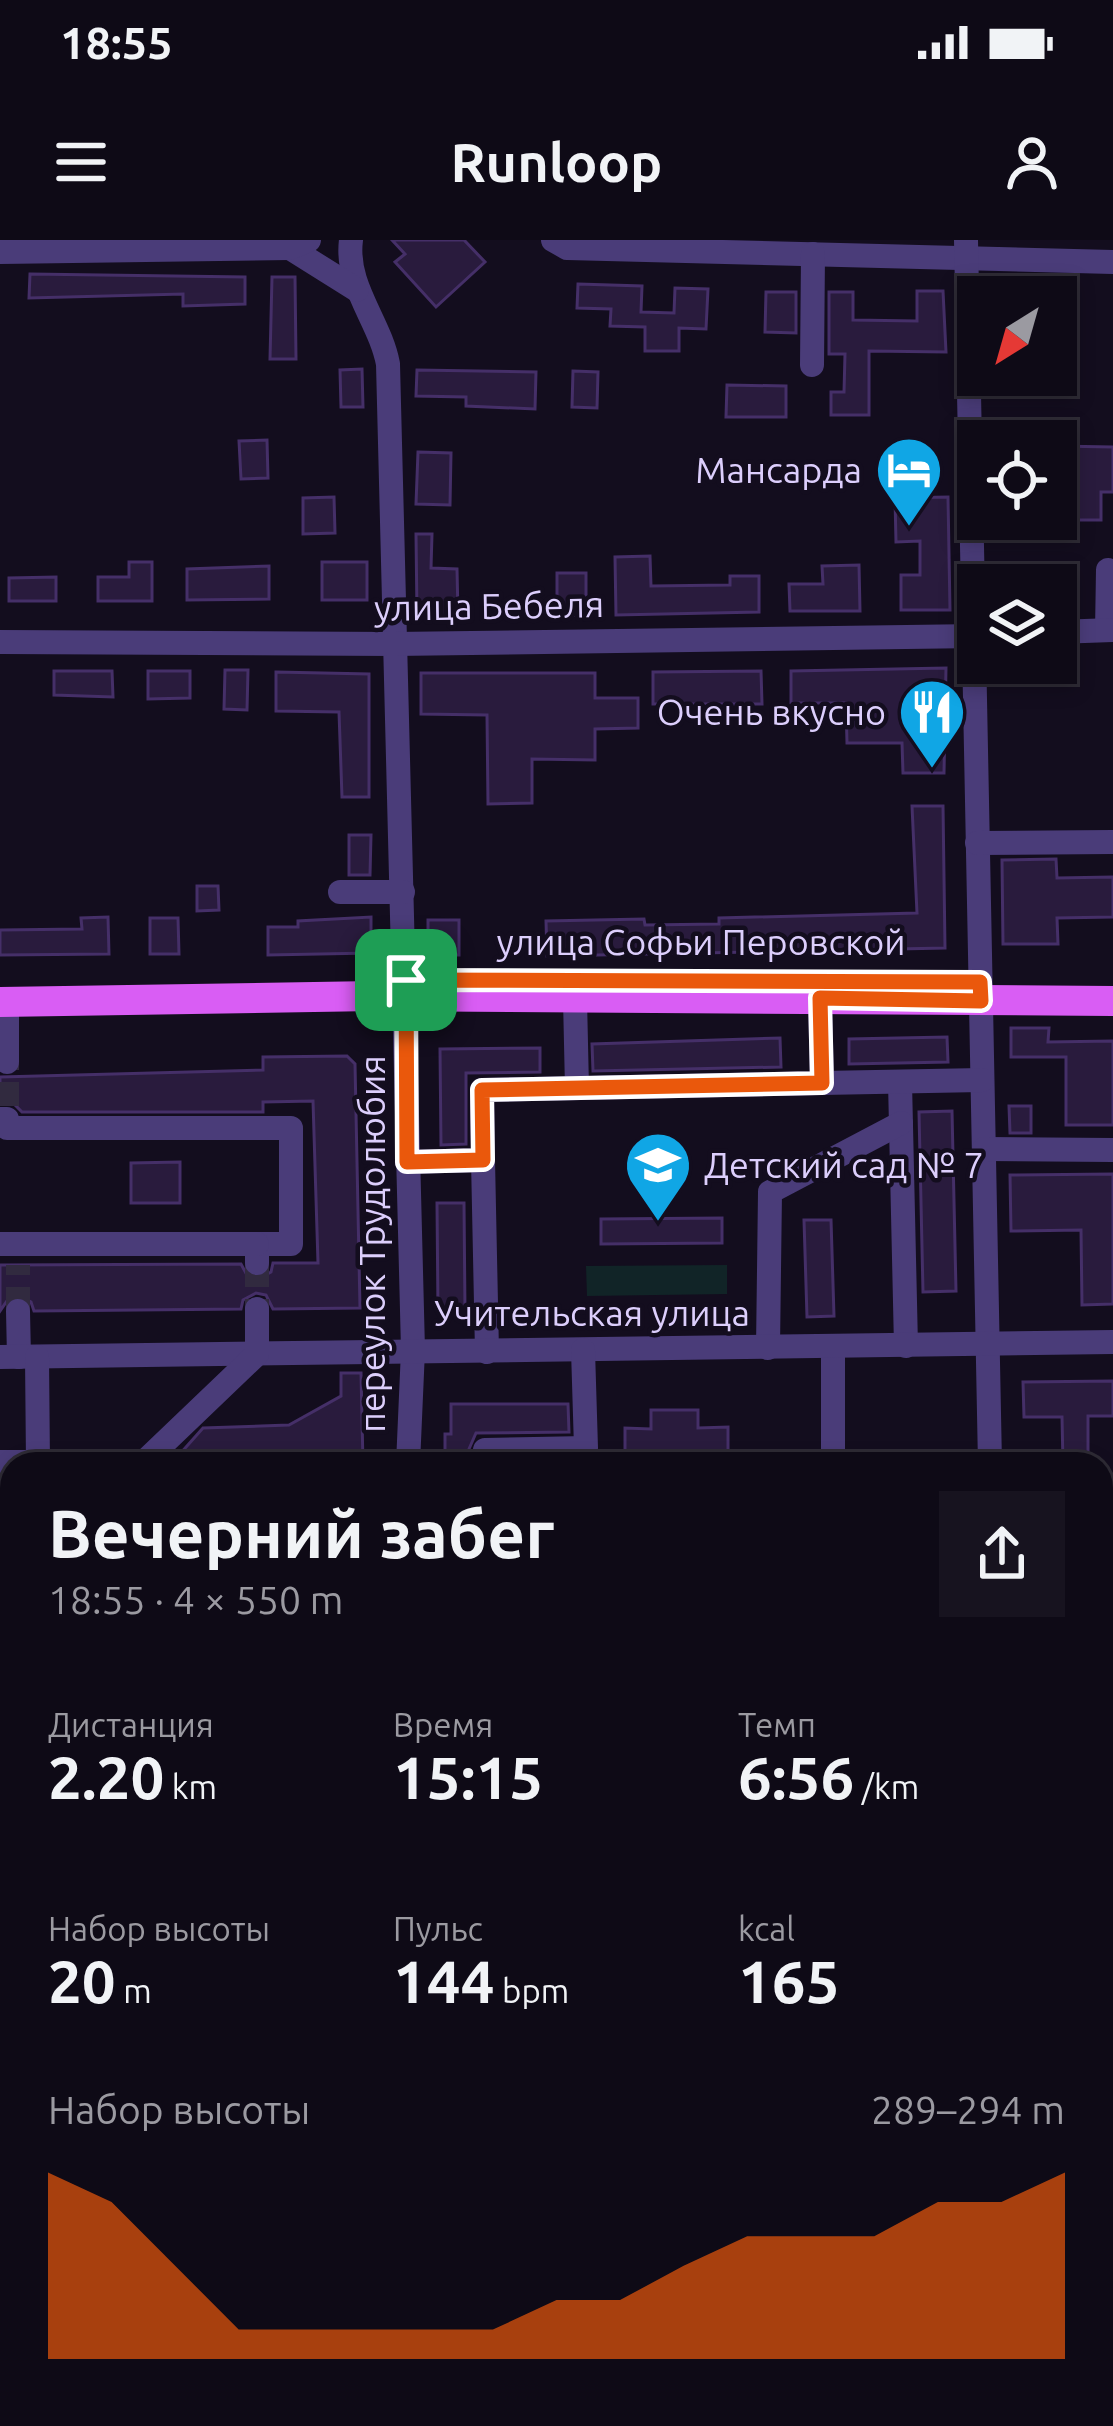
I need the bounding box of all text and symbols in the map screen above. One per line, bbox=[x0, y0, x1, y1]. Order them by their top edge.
text: 18:55 bbox=[60, 17, 173, 68]
icon: menu bbox=[48, 129, 114, 195]
icon: person bbox=[999, 129, 1065, 195]
text: Runloop bbox=[451, 132, 662, 192]
north arrow bbox=[957, 276, 1077, 396]
map controls bbox=[957, 276, 1077, 684]
button: locate bbox=[957, 420, 1077, 540]
hotel icon: Мансарда bbox=[874, 435, 944, 529]
place label: Мансарда bbox=[695, 449, 862, 490]
button: layers bbox=[957, 564, 1077, 684]
street label: улица Бебеля bbox=[374, 583, 604, 628]
restaurant icon: Очень вкусно bbox=[897, 677, 967, 771]
place label: Очень вкусно bbox=[657, 691, 886, 732]
street label: улица Софьи Перовской bbox=[496, 921, 906, 962]
pin bbox=[355, 929, 457, 1031]
icon: arrive bbox=[373, 947, 439, 1013]
street label: переулок Трудолюбия bbox=[351, 1055, 392, 1433]
school or university icon: Детский сад № 7 bbox=[623, 1130, 693, 1224]
place label: Детский сад № 7 bbox=[704, 1144, 984, 1185]
street label: Учительская улица bbox=[434, 1292, 750, 1333]
button: share bbox=[939, 1491, 1065, 1617]
text: Вечерний забег bbox=[48, 1496, 554, 1570]
text: 18:55 · 4 × 550 m bbox=[48, 1578, 343, 1621]
text: Дистанция bbox=[48, 1706, 214, 1743]
text: Время bbox=[393, 1706, 493, 1743]
text: Темп bbox=[738, 1706, 816, 1743]
text: 2.20 bbox=[48, 1743, 164, 1810]
text: 15:15 bbox=[393, 1743, 543, 1810]
text: 6:56 bbox=[738, 1743, 854, 1810]
text: km bbox=[164, 1768, 217, 1805]
text: /km bbox=[854, 1768, 919, 1805]
text: Набор высоты bbox=[48, 1910, 270, 1947]
text: Пульс bbox=[393, 1910, 483, 1947]
text: kcal bbox=[738, 1910, 795, 1947]
text: 20 bbox=[48, 1947, 116, 2014]
text: 144 bbox=[393, 1947, 495, 2014]
text: 165 bbox=[738, 1947, 840, 2014]
text: m bbox=[116, 1972, 152, 2009]
text: bpm bbox=[495, 1972, 569, 2009]
text: Набор высоты bbox=[48, 2088, 310, 2131]
text: 289–294 m bbox=[871, 2088, 1065, 2131]

